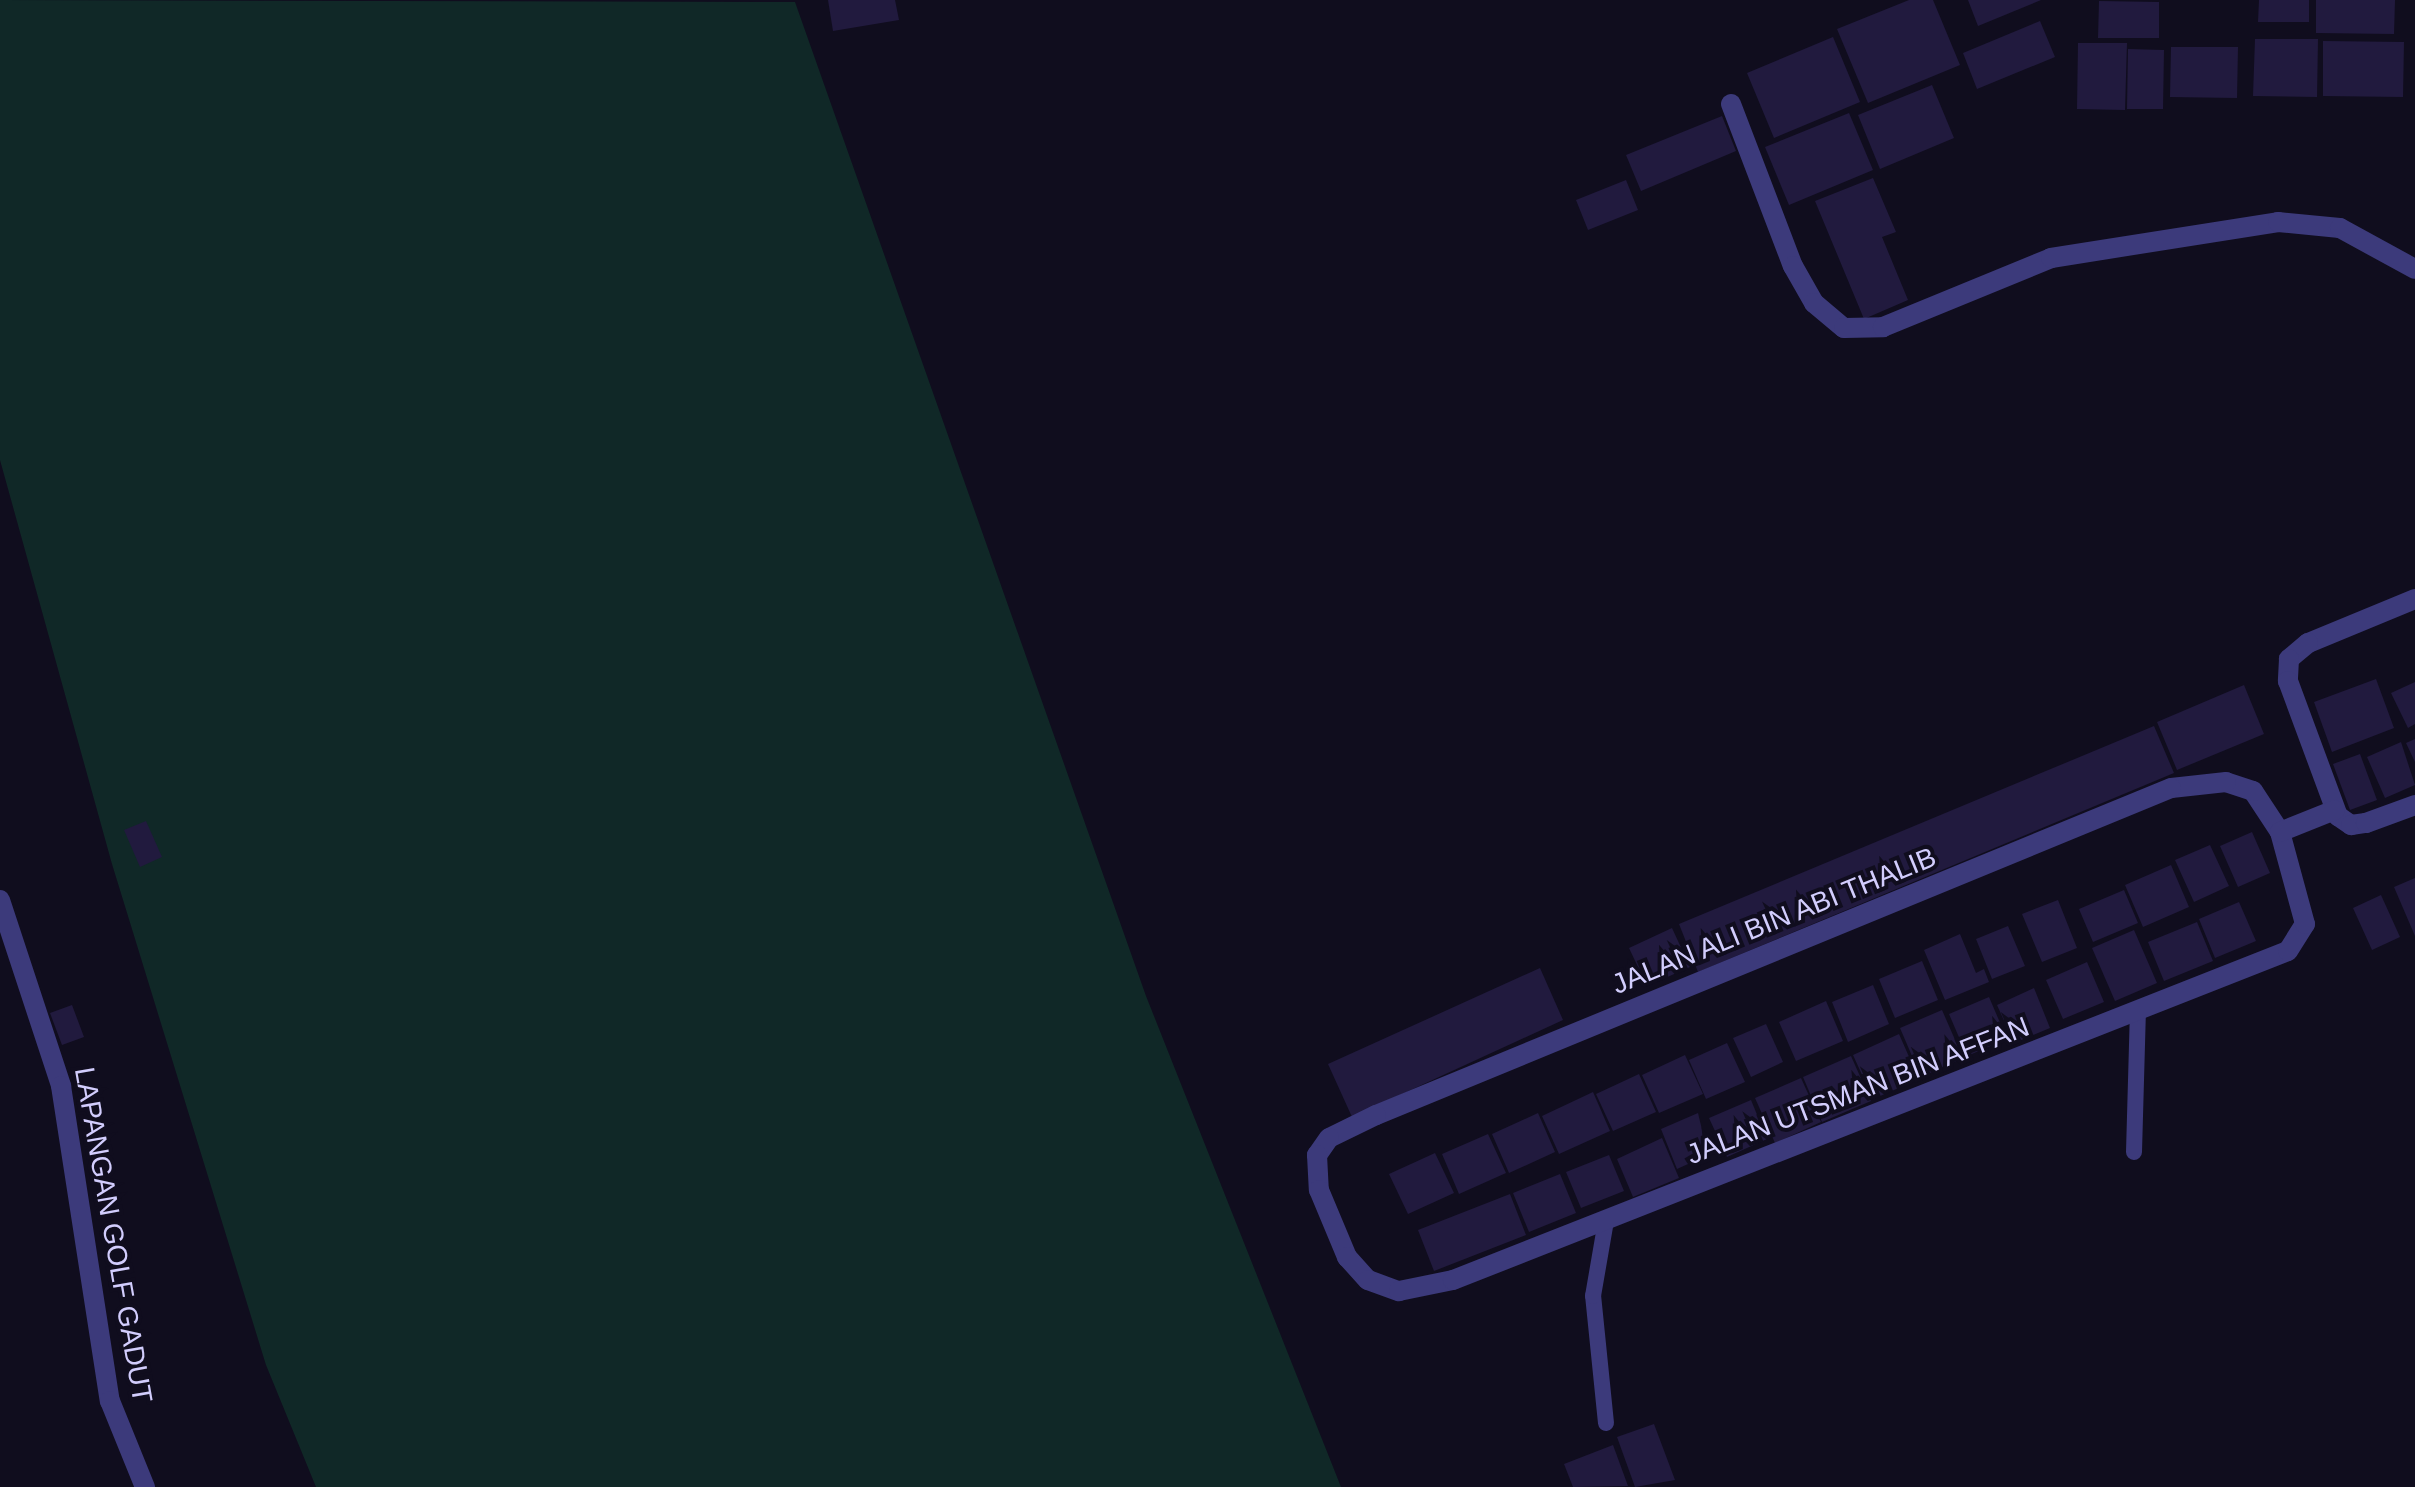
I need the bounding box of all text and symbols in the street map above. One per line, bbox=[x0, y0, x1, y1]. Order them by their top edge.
street label: JALAN ALI BIN ABI THALIB bbox=[1605, 840, 1943, 1002]
street label: JALAN UTSMAN BIN AFFAN bbox=[1681, 1010, 2035, 1172]
street label: LAPANGAN GOLF GADUT bbox=[67, 1065, 159, 1405]

